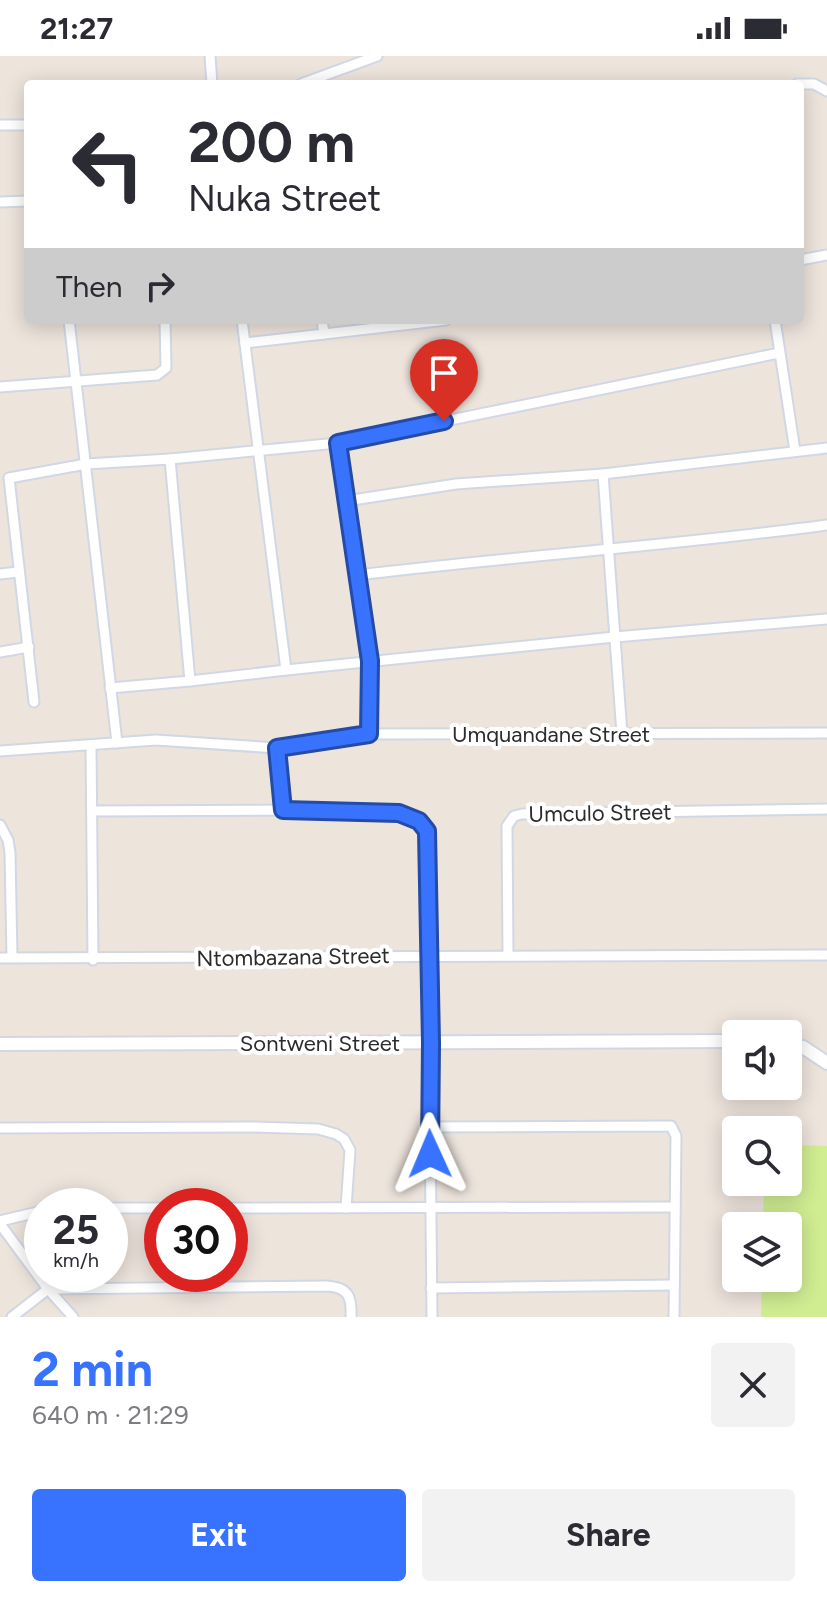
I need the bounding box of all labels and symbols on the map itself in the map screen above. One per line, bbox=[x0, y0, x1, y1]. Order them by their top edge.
pin bbox=[410, 339, 478, 421]
street label: Umquandane Street bbox=[452, 721, 650, 748]
street label: Umculo Street bbox=[528, 798, 672, 828]
street label: Ntombazana Street bbox=[196, 942, 390, 972]
street label: Sontweni Street bbox=[240, 1030, 400, 1057]
position arrow bbox=[388, 1112, 472, 1196]
speed limit sign: 30 bbox=[144, 1188, 248, 1292]

